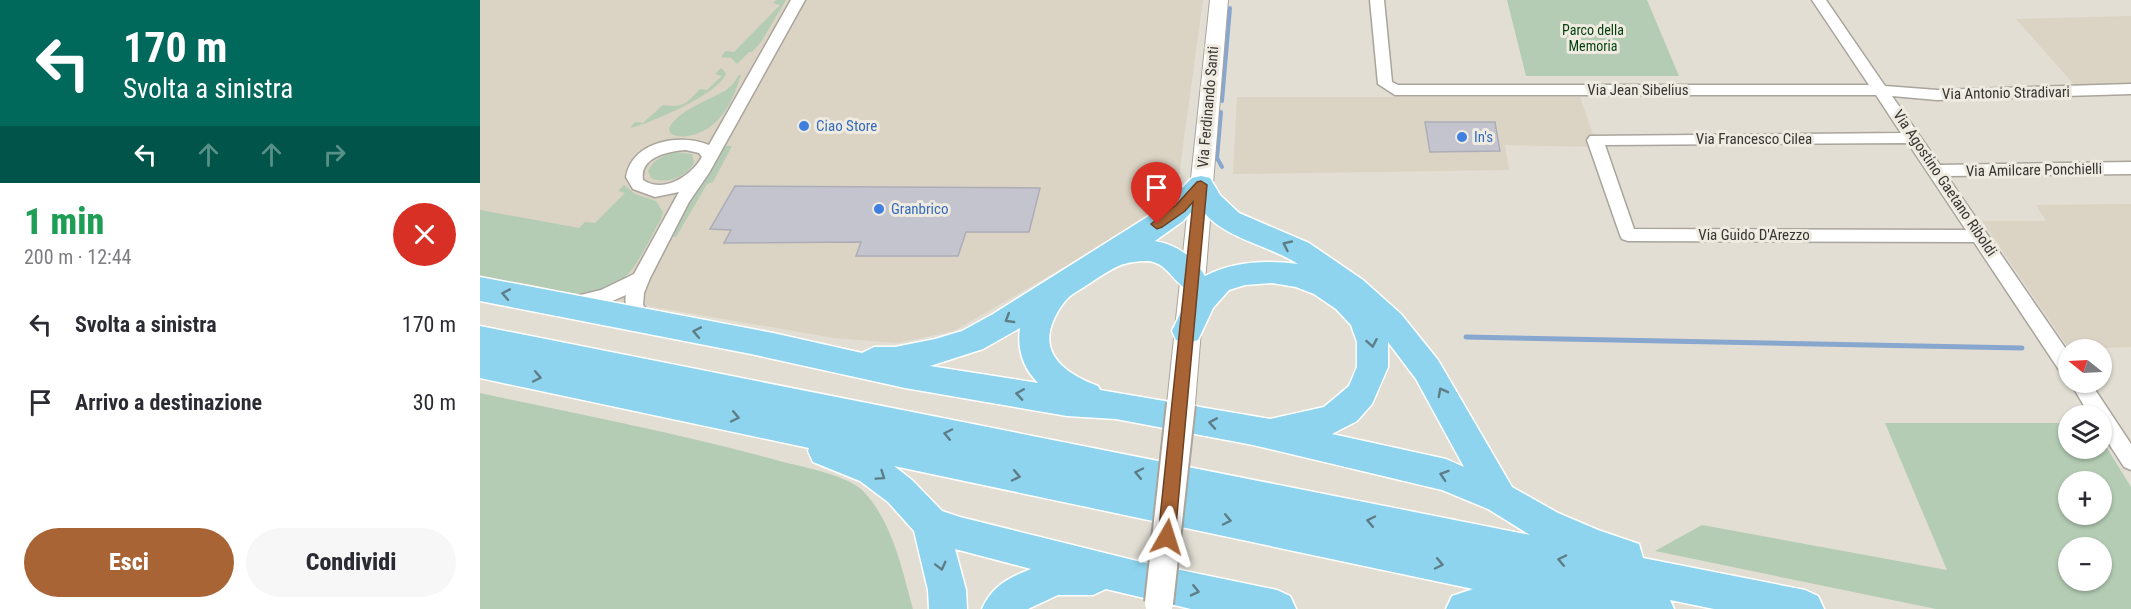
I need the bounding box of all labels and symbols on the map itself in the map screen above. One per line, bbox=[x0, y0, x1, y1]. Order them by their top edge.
park label: Parco della Memoria bbox=[1562, 22, 1624, 54]
street label: Via Ferdinando Santi bbox=[1194, 45, 1222, 169]
street label: Via Jean Sibelius bbox=[1587, 81, 1689, 99]
street label: Via Antonio Stradivari bbox=[1942, 83, 2070, 103]
street label: Via Agostino Gaetano Riboldi bbox=[1889, 106, 2001, 260]
place label: Ciao Store bbox=[816, 117, 877, 135]
marker: Ciao Store bbox=[797, 119, 811, 133]
place label: In's bbox=[1474, 128, 1493, 146]
marker: In's bbox=[1455, 130, 1469, 144]
street label: Via Francesco Cilea bbox=[1696, 130, 1812, 148]
street label: Via Amilcare Ponchielli bbox=[1966, 160, 2102, 180]
pin bbox=[1131, 162, 1182, 224]
place label: Granbrico bbox=[891, 200, 948, 218]
marker: Granbrico bbox=[872, 202, 886, 216]
street label: Via Guido D'Arezzo bbox=[1698, 226, 1810, 244]
one-way arrow bbox=[1283, 240, 1294, 252]
one-way arrow bbox=[501, 288, 511, 301]
one-way arrow bbox=[1005, 312, 1015, 323]
one-way arrow bbox=[693, 326, 703, 339]
one-way arrow bbox=[1365, 338, 1378, 348]
north arrow bbox=[2058, 339, 2112, 393]
one-way arrow bbox=[532, 370, 542, 383]
one-way arrow bbox=[1437, 387, 1449, 398]
one-way arrow bbox=[1016, 388, 1026, 401]
one-way arrow bbox=[729, 410, 739, 423]
one-way arrow bbox=[1208, 417, 1218, 430]
one-way arrow bbox=[943, 428, 953, 441]
one-way arrow bbox=[1134, 467, 1144, 480]
one-way arrow bbox=[1011, 468, 1021, 481]
one-way arrow bbox=[874, 469, 885, 480]
one-way arrow bbox=[1439, 470, 1450, 482]
position arrow bbox=[1135, 505, 1199, 569]
one-way arrow bbox=[1222, 513, 1232, 526]
one-way arrow bbox=[1366, 515, 1376, 528]
one-way arrow bbox=[1557, 554, 1567, 567]
one-way arrow bbox=[1434, 557, 1444, 570]
one-way arrow bbox=[933, 560, 946, 570]
one-way arrow bbox=[1189, 584, 1199, 597]

